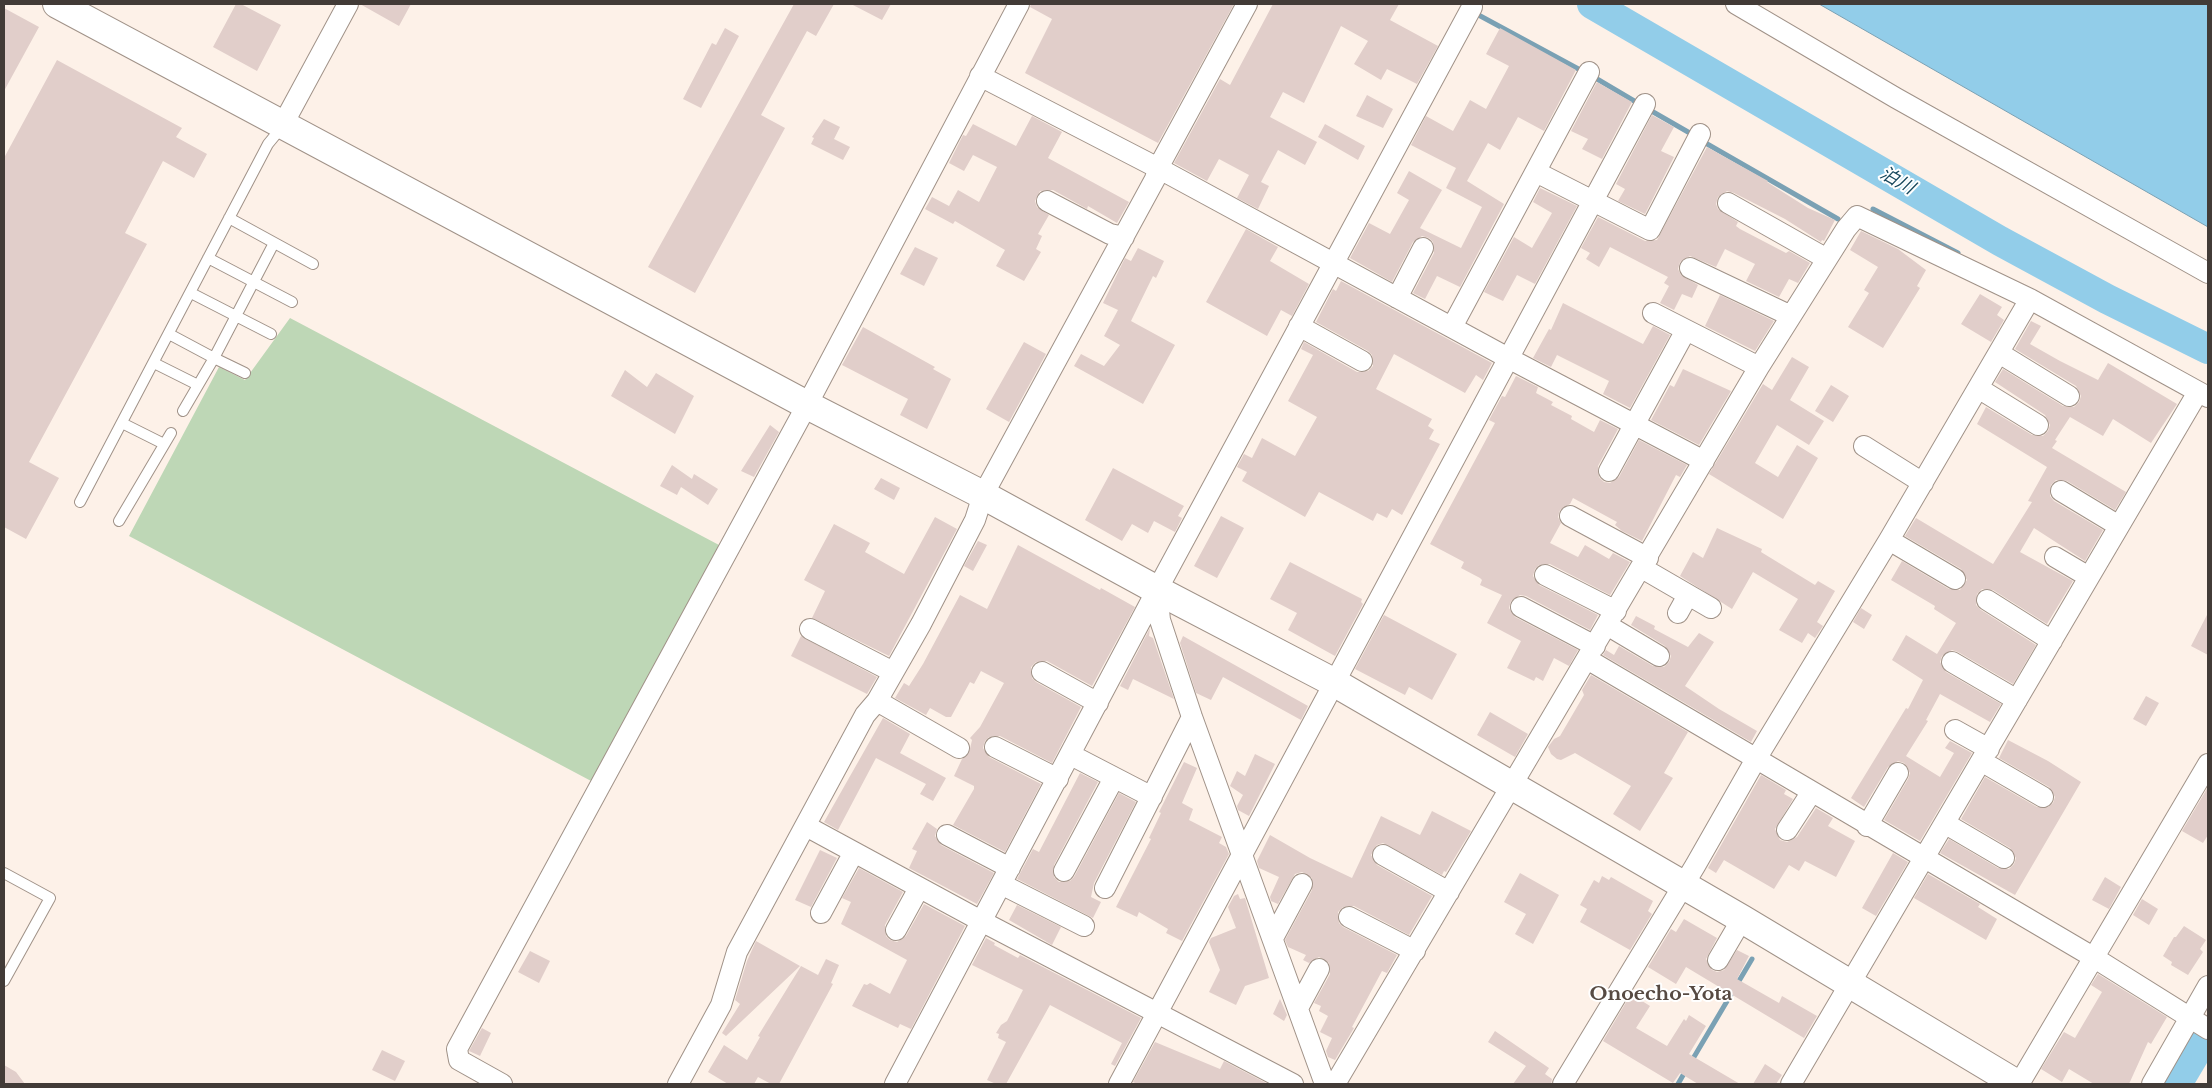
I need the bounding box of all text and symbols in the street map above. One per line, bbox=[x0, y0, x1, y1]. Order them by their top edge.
water label: 泊川 bbox=[1876, 163, 1918, 199]
district label: Onoecho-Yota bbox=[1590, 984, 1732, 1006]

